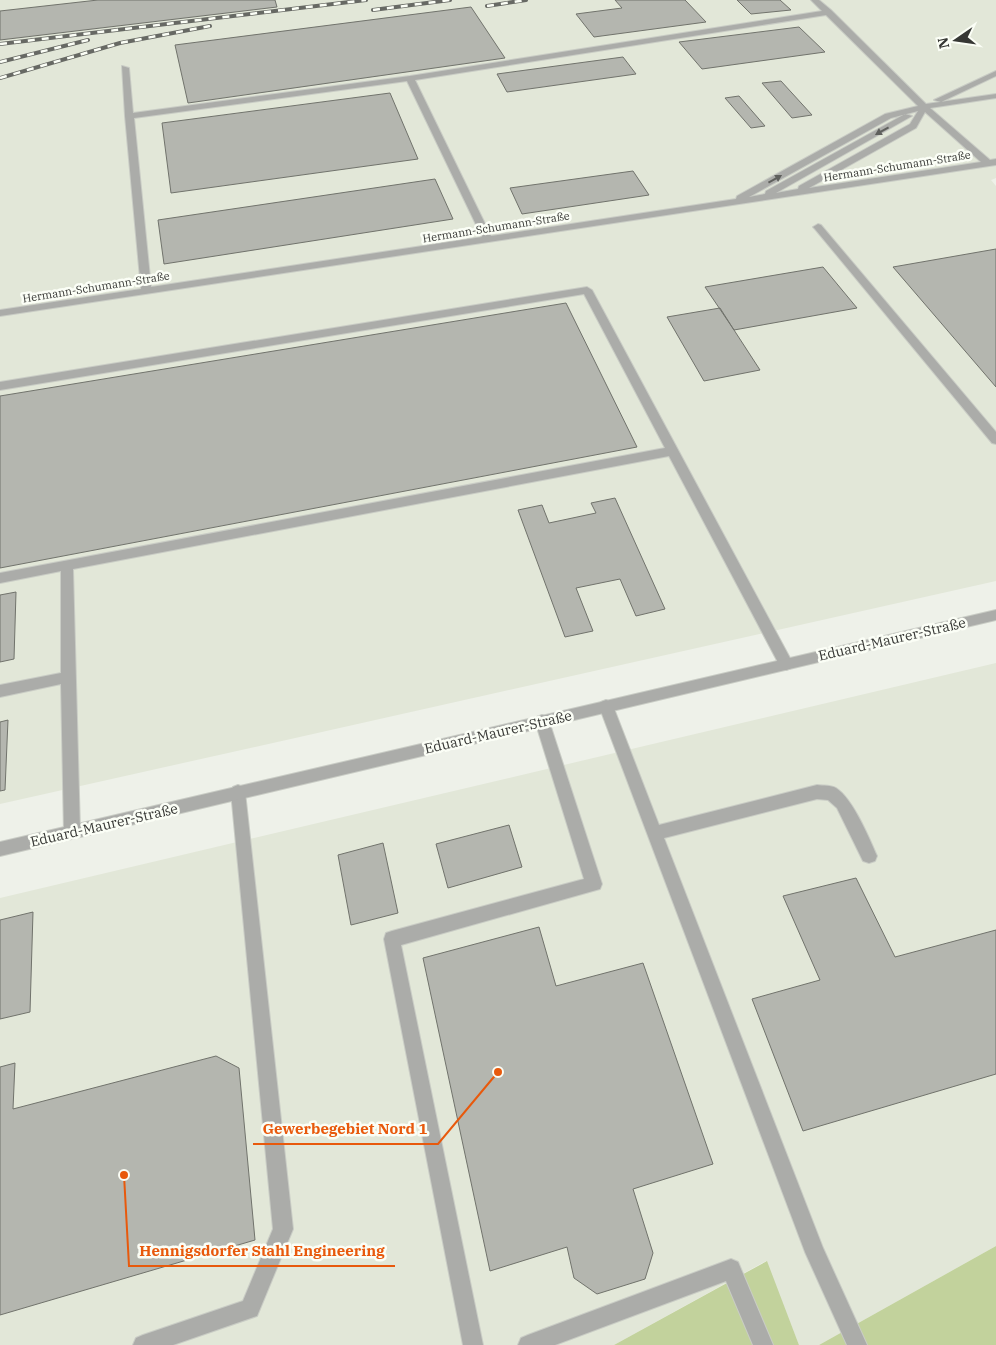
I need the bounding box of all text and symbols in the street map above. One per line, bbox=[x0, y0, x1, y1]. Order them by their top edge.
north arrow bbox=[931, 15, 981, 65]
text: N bbox=[933, 36, 953, 50]
one-way arrow bbox=[875, 126, 888, 135]
street label: Hermann-Schumann-Straße bbox=[822, 147, 972, 185]
one-way arrow bbox=[767, 175, 782, 183]
street label: Hermann-Schumann-Straße bbox=[421, 208, 571, 246]
street label: Hermann-Schumann-Straße bbox=[21, 268, 171, 306]
street label: Eduard-Maurer-Straße bbox=[817, 613, 967, 665]
street label: Eduard-Maurer-Straße bbox=[423, 706, 573, 758]
street label: Eduard-Maurer-Straße bbox=[29, 799, 179, 851]
callout: Gewerbegebiet Nord 1 bbox=[253, 1114, 438, 1144]
text: Gewerbegebiet Nord 1 bbox=[262, 1119, 428, 1138]
callout: Hennigsdorfer Stahl Engineering bbox=[129, 1236, 395, 1266]
text: Hennigsdorfer Stahl Engineering bbox=[139, 1241, 385, 1260]

